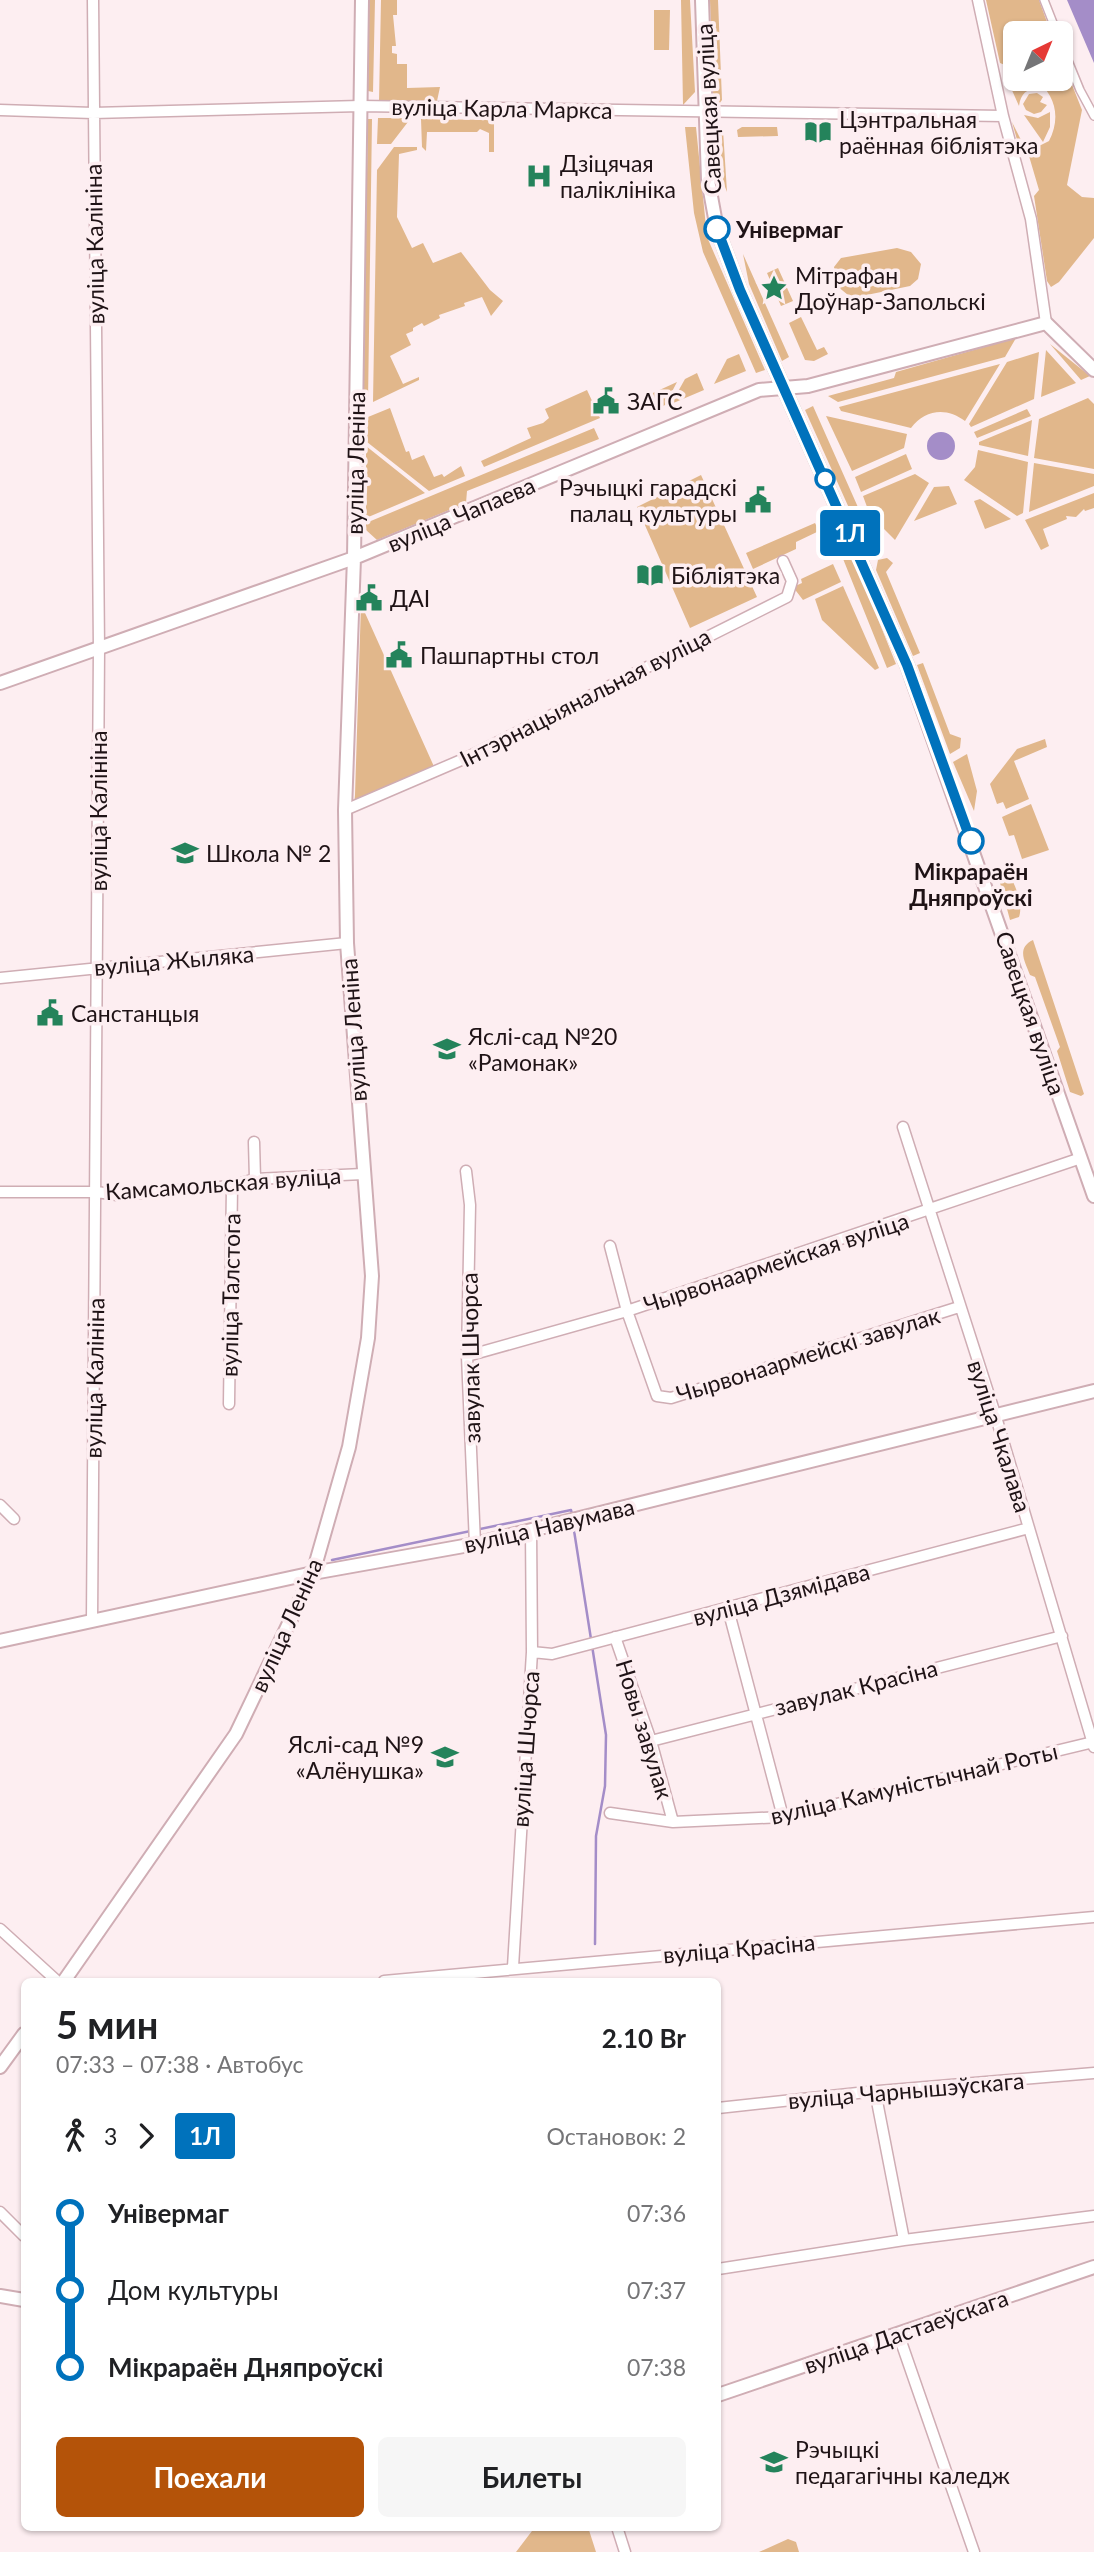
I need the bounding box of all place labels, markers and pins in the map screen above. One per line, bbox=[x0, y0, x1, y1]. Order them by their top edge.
place label: Цэнтральная раённая бібліятэка bbox=[839, 105, 1038, 159]
library icon: Цэнтральная раённая бібліятэка bbox=[803, 117, 833, 147]
place label: Дзіцячая паліклініка bbox=[560, 149, 676, 203]
hospital icon: Дзіцячая паліклініка bbox=[524, 161, 554, 191]
place label: Універмаг bbox=[735, 215, 843, 243]
marker: Універмаг bbox=[704, 216, 730, 242]
place label: Мітрафан Доўнар-Запольскі bbox=[795, 261, 986, 315]
place icon: Мітрафан Доўнар-Запольскі bbox=[759, 273, 789, 303]
public building icon: ЗАГС bbox=[591, 386, 621, 416]
place label: ЗАГС bbox=[627, 387, 683, 415]
unlabelled marker bbox=[815, 469, 835, 489]
place label: Рэчыцкі гарадскі палац культуры bbox=[559, 473, 737, 527]
public building icon: Рэчыцкі гарадскі палац культуры bbox=[743, 485, 773, 515]
library icon: Бібліятэка bbox=[635, 560, 665, 590]
place label: Бібліятэка bbox=[671, 561, 780, 589]
public building icon: ДАІ bbox=[354, 583, 384, 613]
place label: ДАІ bbox=[390, 584, 430, 612]
public building icon: Пашпартны стол bbox=[384, 640, 414, 670]
place label: Пашпартны стол bbox=[420, 641, 599, 669]
marker: Мікрараён Дняпроўскі bbox=[958, 828, 984, 854]
school or university icon: Школа № 2 bbox=[170, 838, 200, 868]
place label: Школа № 2 bbox=[206, 839, 331, 867]
place label: Мікрараён Дняпроўскі bbox=[909, 857, 1033, 911]
public building icon: Санстанцыя bbox=[35, 998, 65, 1028]
place label: Санстанцыя bbox=[71, 999, 199, 1027]
place label: Яслі-сад №20 «Рамонак» bbox=[467, 1022, 617, 1076]
school or university icon: Яслі-сад №20 «Рамонак» bbox=[432, 1034, 462, 1064]
place label: Яслі-сад №9 «Алёнушка» bbox=[287, 1730, 424, 1784]
school or university icon: Яслі-сад №9 «Алёнушка» bbox=[430, 1742, 460, 1772]
place label: Рэчыцкі педагагічны каледж bbox=[795, 2435, 1010, 2489]
school or university icon: Рэчыцкі педагагічны каледж bbox=[759, 2447, 789, 2477]

